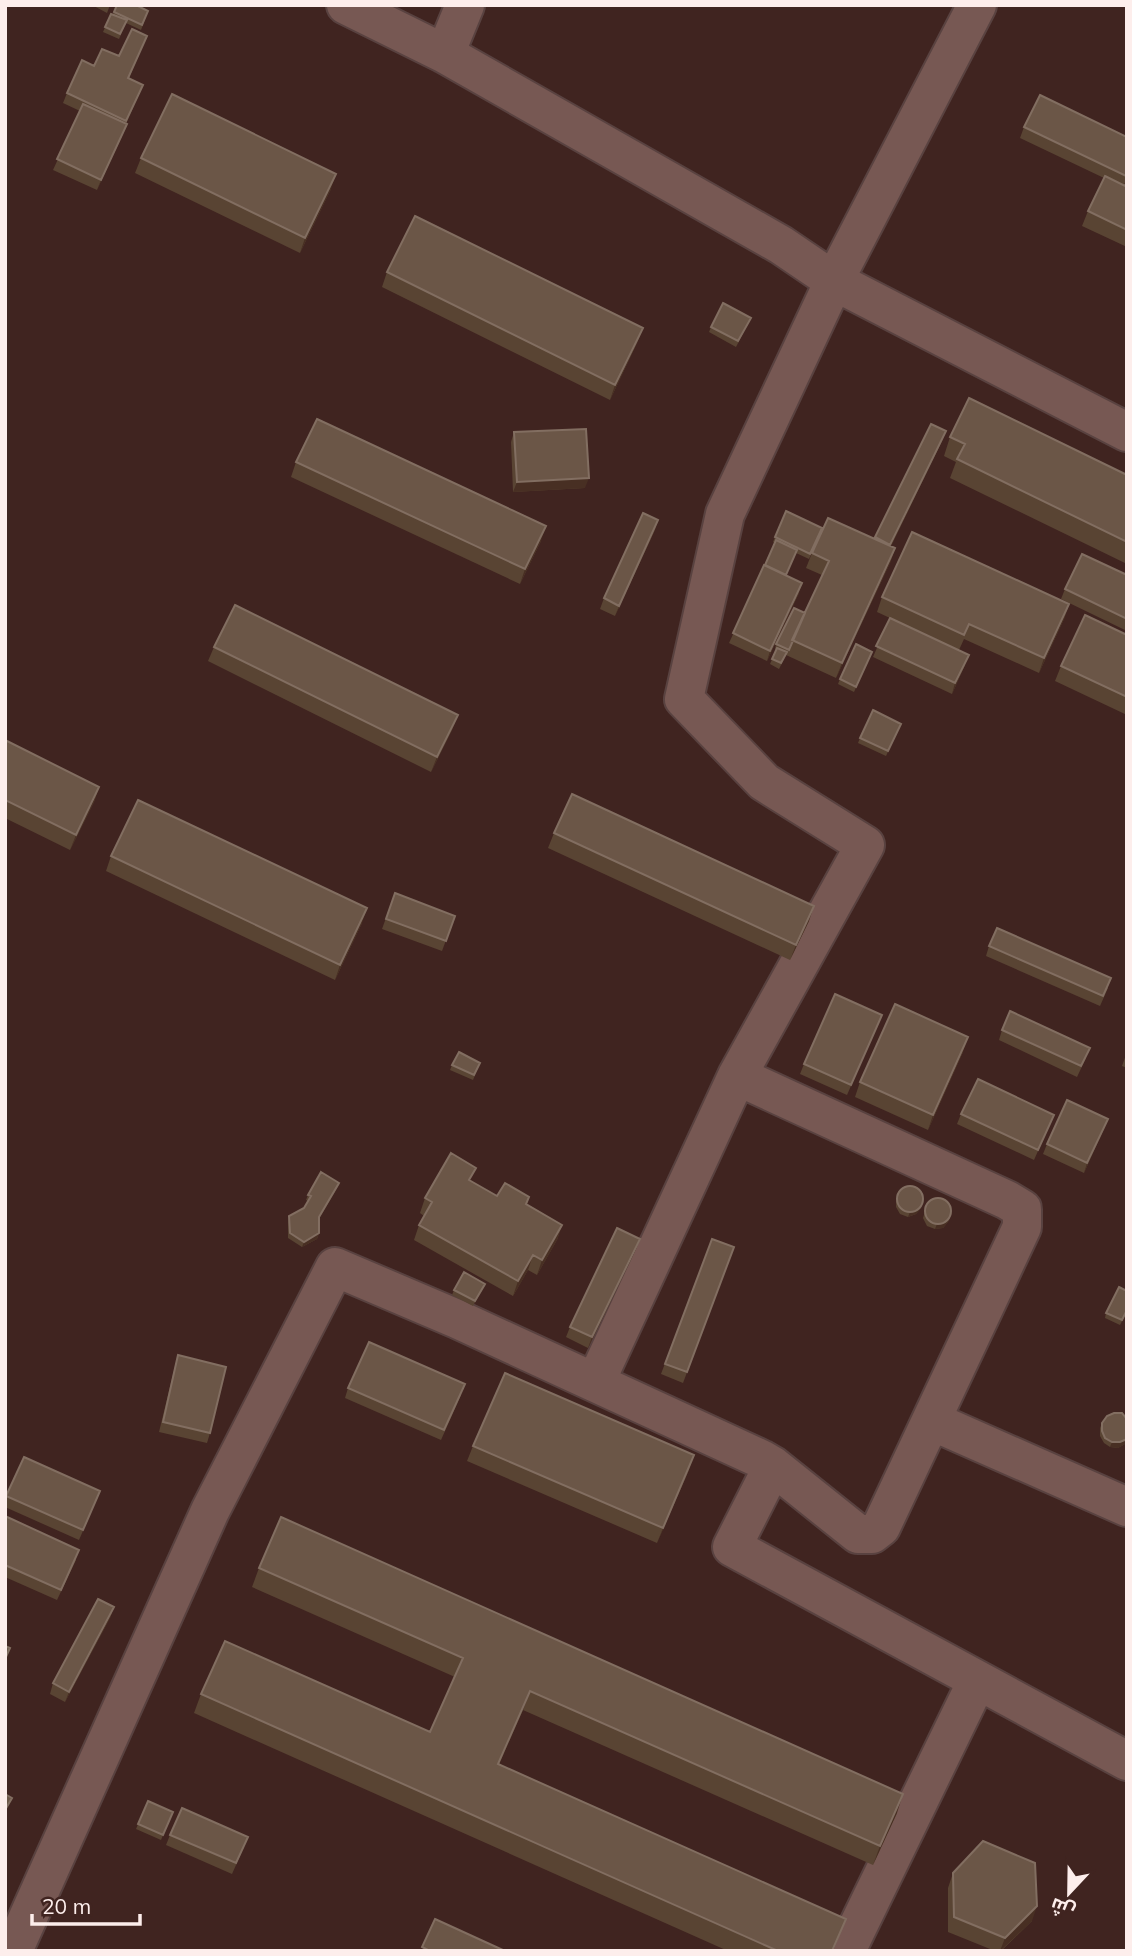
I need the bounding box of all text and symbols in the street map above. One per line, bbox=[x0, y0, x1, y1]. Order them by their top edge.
north arrow bbox=[1034, 1858, 1104, 1928]
scale bar bbox=[32, 1882, 140, 1926]
text: 20 m bbox=[42, 1893, 91, 1919]
text: ش bbox=[1047, 1893, 1078, 1924]

